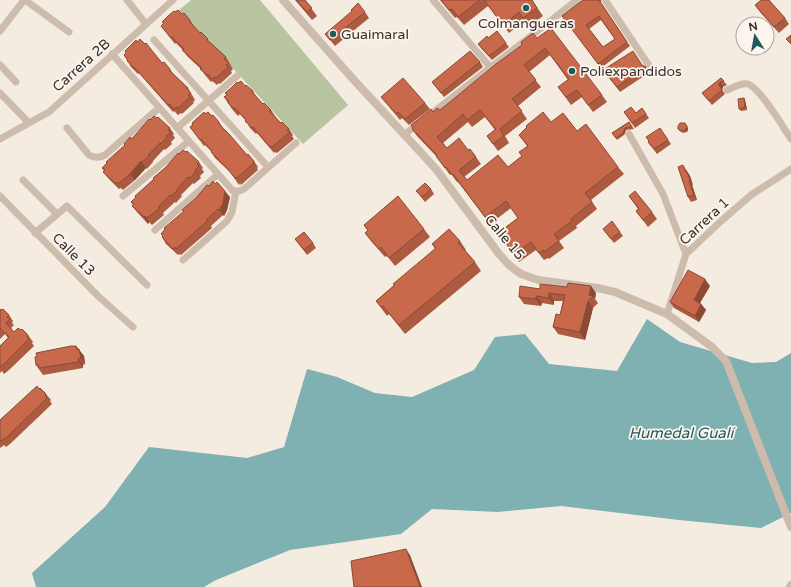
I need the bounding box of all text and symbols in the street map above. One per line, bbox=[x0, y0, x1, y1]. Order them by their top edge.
marker: Colmangueras bbox=[521, 3, 531, 13]
place label: Colmangueras bbox=[478, 15, 574, 32]
north arrow bbox=[735, 16, 775, 56]
text: N bbox=[748, 19, 759, 34]
place label: Guaimaral bbox=[341, 26, 409, 43]
marker: Guaimaral bbox=[328, 29, 338, 39]
street label: Carrera 2B bbox=[49, 35, 114, 96]
place label: Poliexpandidos bbox=[580, 63, 682, 80]
marker: Poliexpandidos bbox=[567, 66, 577, 76]
street label: Carrera 1 bbox=[676, 194, 733, 249]
street label: Calle 15 bbox=[481, 211, 528, 263]
street label: Calle 13 bbox=[49, 229, 99, 279]
water label: Humedal Gualí bbox=[629, 424, 736, 442]

